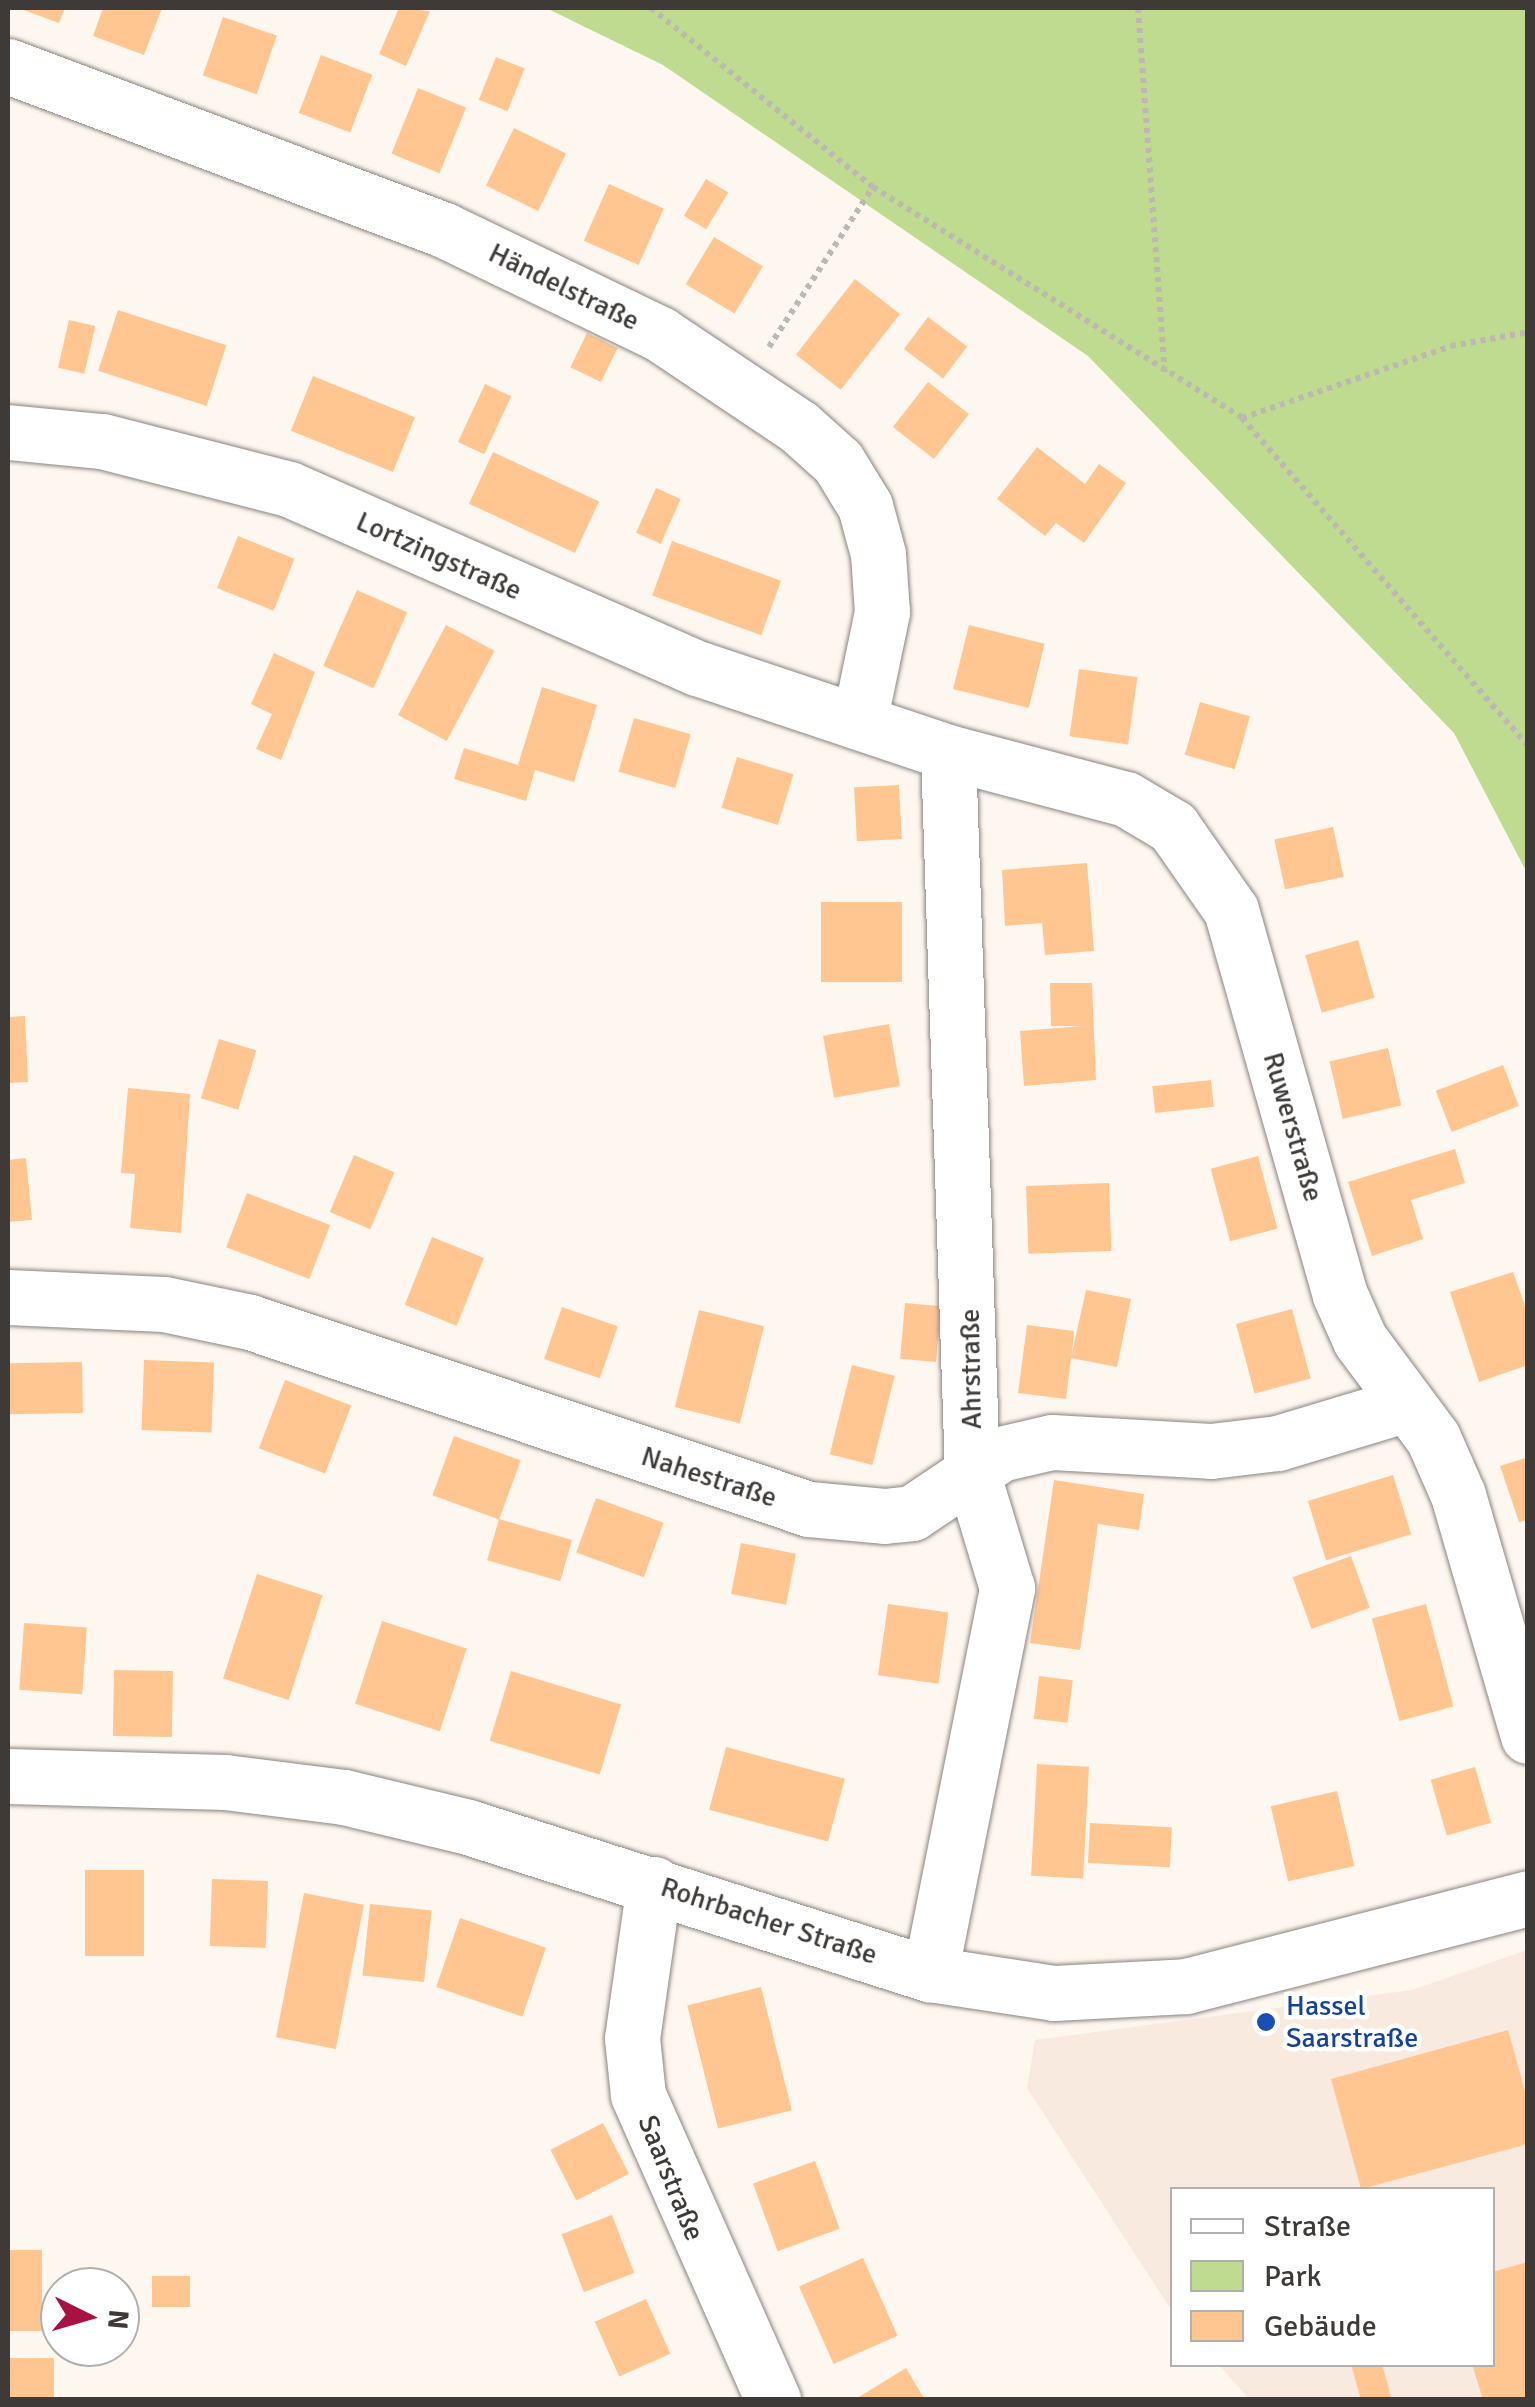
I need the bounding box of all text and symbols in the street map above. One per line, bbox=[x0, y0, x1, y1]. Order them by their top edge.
street label: Händelstraße bbox=[483, 236, 645, 338]
street label: Lortzingstraße bbox=[351, 505, 527, 607]
street label: Ruwerstraße bbox=[1256, 1049, 1330, 1205]
street label: Ahrstraße bbox=[953, 1308, 989, 1430]
street label: Nahestraße bbox=[637, 1439, 781, 1515]
street label: Rohrbacher Straße bbox=[657, 1870, 881, 1972]
place label: Hassel Saarstraße bbox=[1286, 1989, 1418, 2055]
marker: Hassel Saarstraße bbox=[1255, 2011, 1277, 2033]
street label: Saarstraße bbox=[631, 2110, 711, 2246]
legend bbox=[1170, 2187, 1495, 2367]
text: Straße bbox=[1264, 2208, 1351, 2245]
text: Park bbox=[1264, 2258, 1322, 2295]
north arrow bbox=[40, 2267, 140, 2367]
text: N bbox=[100, 2308, 136, 2331]
text: Gebäude bbox=[1264, 2308, 1377, 2345]

